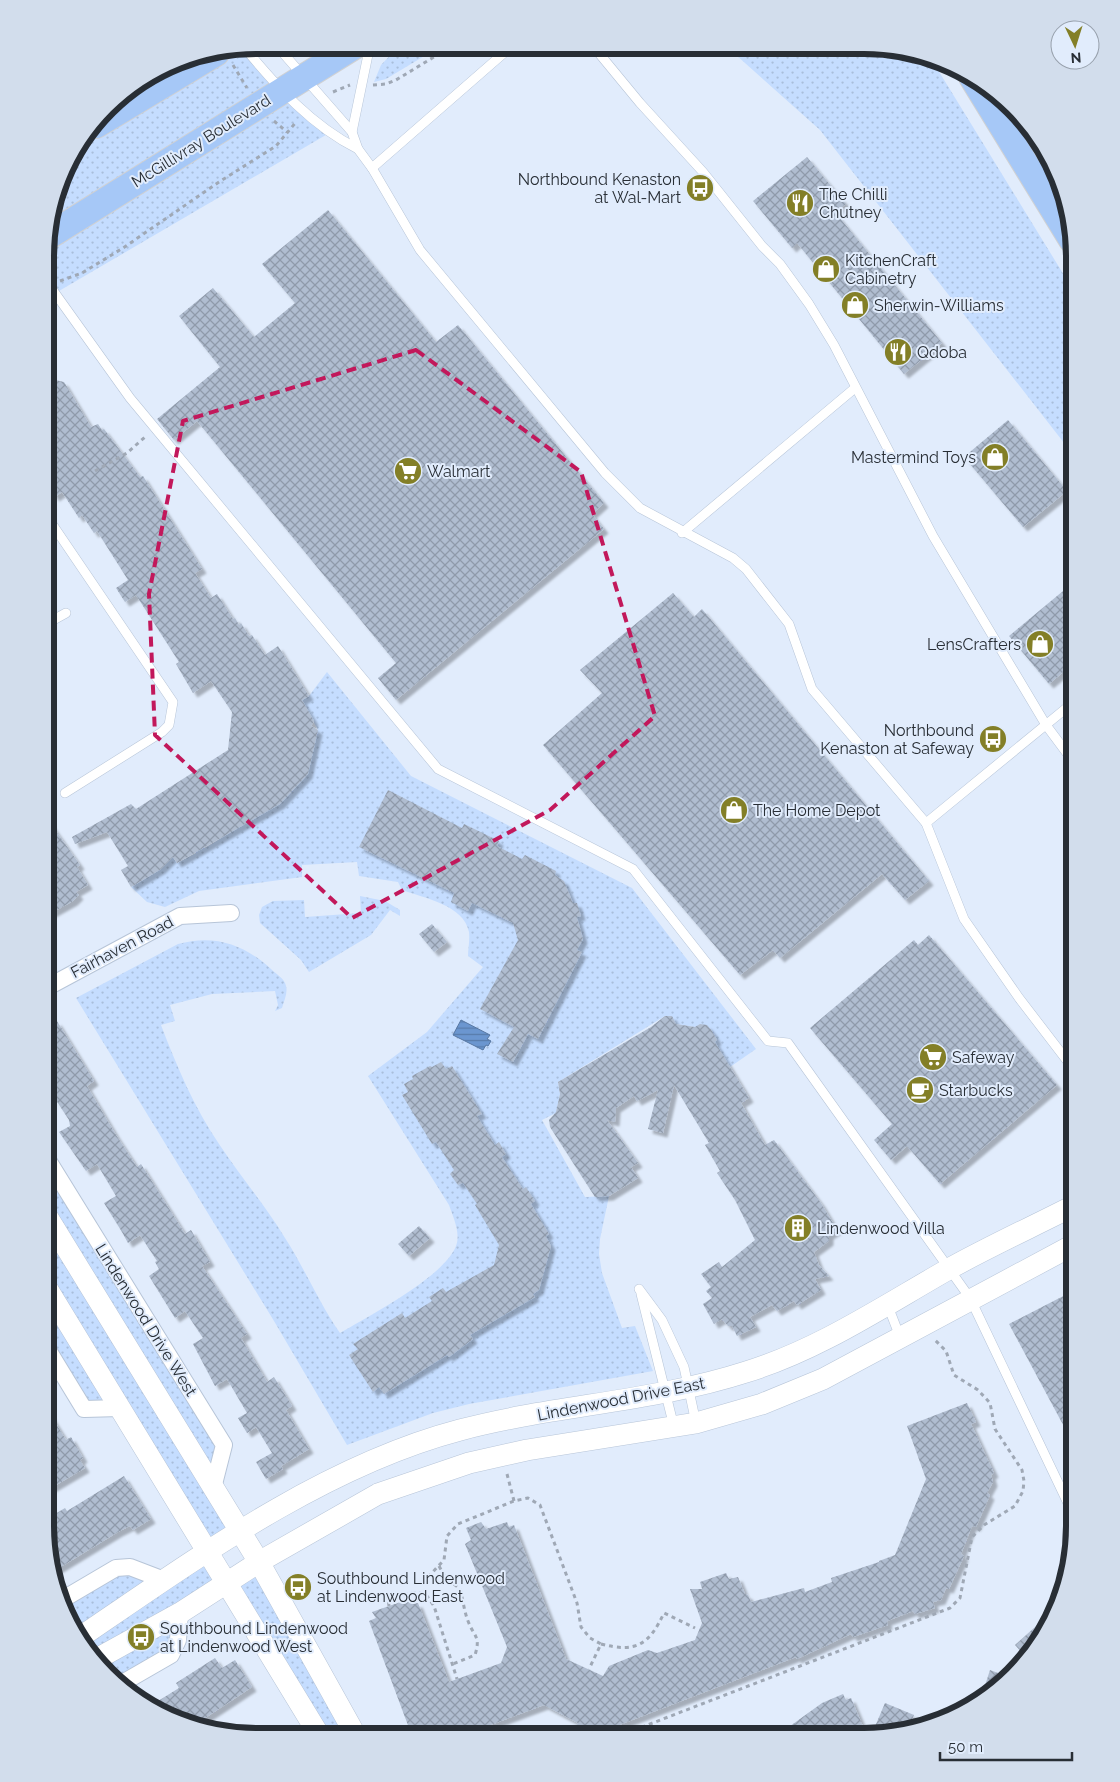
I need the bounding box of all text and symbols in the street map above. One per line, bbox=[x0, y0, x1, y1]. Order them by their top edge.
north arrow bbox=[1050, 20, 1100, 70]
text: N bbox=[1070, 50, 1082, 66]
street label: McGillivray Boulevard bbox=[128, 90, 274, 192]
place label: Northbound Kenaston at Wal-Mart bbox=[518, 170, 682, 207]
bus stop icon: Northbound Kenaston at Wal-Mart bbox=[685, 173, 715, 203]
place label: The Chilli Chutney bbox=[819, 185, 888, 222]
restaurant icon: The Chilli Chutney bbox=[785, 188, 815, 218]
place label: KitchenCraft Cabinetry bbox=[845, 251, 937, 288]
shop icon: KitchenCraft Cabinetry bbox=[811, 254, 841, 284]
shop icon: Sherwin-Williams bbox=[840, 290, 870, 320]
place label: Sherwin-Williams bbox=[874, 296, 1004, 315]
restaurant icon: Qdoba bbox=[883, 337, 913, 367]
place label: Qdoba bbox=[917, 343, 967, 362]
shop icon: Mastermind Toys bbox=[980, 442, 1010, 472]
place label: Mastermind Toys bbox=[851, 448, 976, 467]
supermarket icon: Walmart bbox=[393, 456, 423, 486]
place label: Walmart bbox=[427, 462, 491, 481]
shop icon: LensCrafters bbox=[1025, 629, 1055, 659]
place label: LensCrafters bbox=[927, 635, 1021, 654]
place label: Northbound Kenaston at Safeway bbox=[820, 721, 974, 758]
bus stop icon: Northbound Kenaston at Safeway bbox=[978, 724, 1008, 754]
shop icon: The Home Depot bbox=[719, 795, 749, 825]
place label: The Home Depot bbox=[753, 801, 881, 820]
street label: Fairhaven Road bbox=[67, 912, 177, 982]
supermarket icon: Safeway bbox=[918, 1042, 948, 1072]
place label: Safeway bbox=[952, 1048, 1015, 1067]
cafe icon: Starbucks bbox=[905, 1075, 935, 1105]
place label: Starbucks bbox=[939, 1081, 1013, 1100]
building icon: Lindenwood Villa bbox=[783, 1213, 813, 1243]
place label: Lindenwood Villa bbox=[817, 1219, 945, 1238]
street label: Lindenwood Drive West bbox=[91, 1240, 201, 1400]
street label: Lindenwood Drive East bbox=[536, 1373, 707, 1425]
place label: Southbound Lindenwood at Lindenwood East bbox=[317, 1569, 505, 1606]
bus stop icon: Southbound Lindenwood at Lindenwood East bbox=[283, 1572, 313, 1602]
place label: Southbound Lindenwood at Lindenwood West bbox=[160, 1619, 348, 1656]
bus stop icon: Southbound Lindenwood at Lindenwood West bbox=[126, 1622, 156, 1652]
scale bar bbox=[940, 1730, 1072, 1762]
text: 50 m bbox=[948, 1738, 983, 1756]

